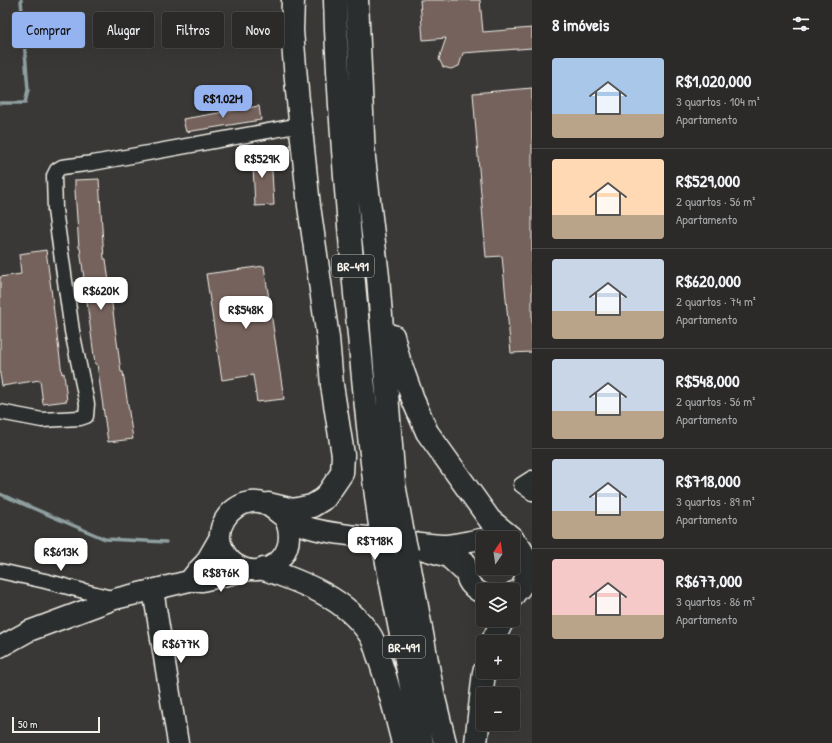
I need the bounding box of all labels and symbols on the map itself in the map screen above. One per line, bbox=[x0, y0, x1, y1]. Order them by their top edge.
pin: R$1.02M bbox=[186, 85, 260, 119]
pin: R$529K bbox=[229, 145, 295, 179]
road number: BR-491 bbox=[332, 255, 374, 277]
pin: R$620K bbox=[68, 277, 134, 311]
pin: R$548K bbox=[213, 296, 279, 330]
pin: R$718K bbox=[342, 527, 408, 561]
north arrow bbox=[476, 531, 520, 575]
pin: R$613K bbox=[28, 538, 94, 572]
pin: R$876K bbox=[188, 559, 254, 593]
pin: R$677K bbox=[148, 630, 214, 664]
road number: BR-491 bbox=[383, 636, 425, 658]
scale bar bbox=[12, 715, 100, 734]

